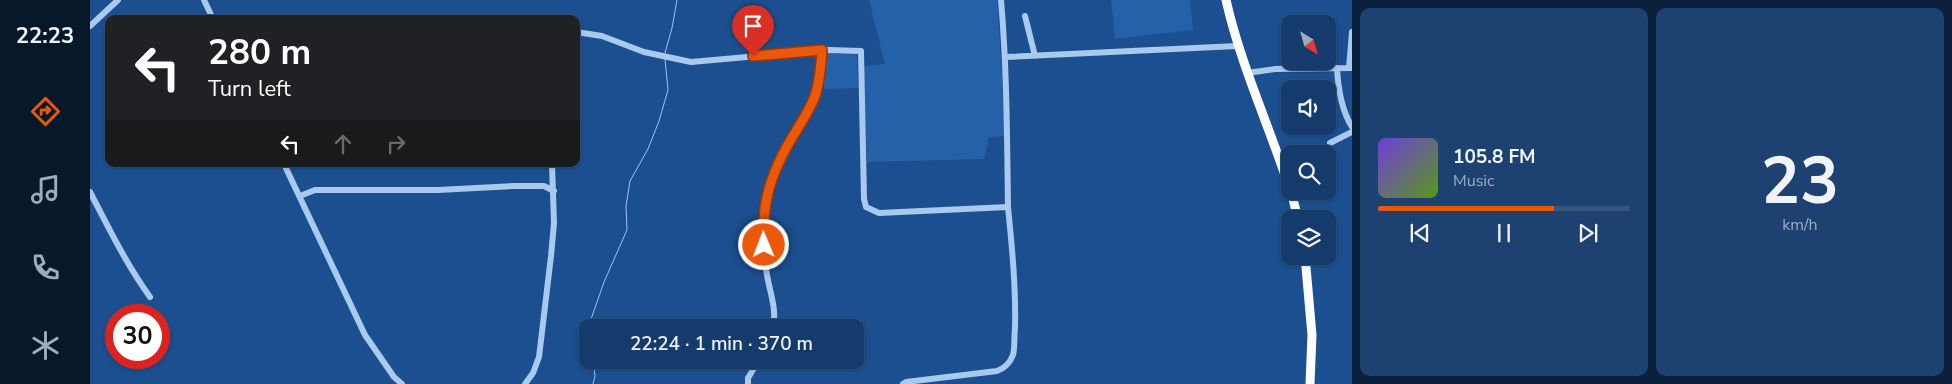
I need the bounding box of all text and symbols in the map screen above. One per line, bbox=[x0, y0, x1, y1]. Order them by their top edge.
pin bbox=[732, 5, 774, 56]
icon: arrive bbox=[739, 12, 767, 40]
north arrow bbox=[1281, 15, 1336, 70]
map controls bbox=[1281, 15, 1336, 265]
text: 22:23 bbox=[16, 21, 74, 51]
text: 280 m bbox=[208, 29, 311, 76]
icon: left bbox=[125, 35, 190, 100]
text: Turn left bbox=[208, 74, 291, 104]
button: sound bbox=[1281, 80, 1336, 135]
icon: directions bbox=[28, 94, 63, 129]
icon: left bbox=[276, 130, 304, 158]
icon: ahead bbox=[329, 130, 357, 158]
icon: right bbox=[382, 130, 410, 158]
text: 23 bbox=[1761, 137, 1839, 226]
text: 105.8 FM bbox=[1453, 144, 1536, 170]
button: search bbox=[1281, 145, 1336, 200]
text: Music bbox=[1453, 170, 1494, 192]
icon: music bbox=[28, 172, 63, 207]
button: layers bbox=[1281, 210, 1336, 265]
text: km/h bbox=[1782, 214, 1818, 236]
position arrow bbox=[737, 218, 789, 270]
icon: previous bbox=[1406, 219, 1434, 247]
icon: pause bbox=[1490, 219, 1518, 247]
icon: next bbox=[1574, 219, 1602, 247]
icon: phone bbox=[28, 250, 63, 285]
speed limit sign: 30 bbox=[105, 304, 170, 369]
icon: climate bbox=[28, 328, 63, 363]
text: 22:24 · 1 min · 370 m bbox=[630, 331, 813, 357]

